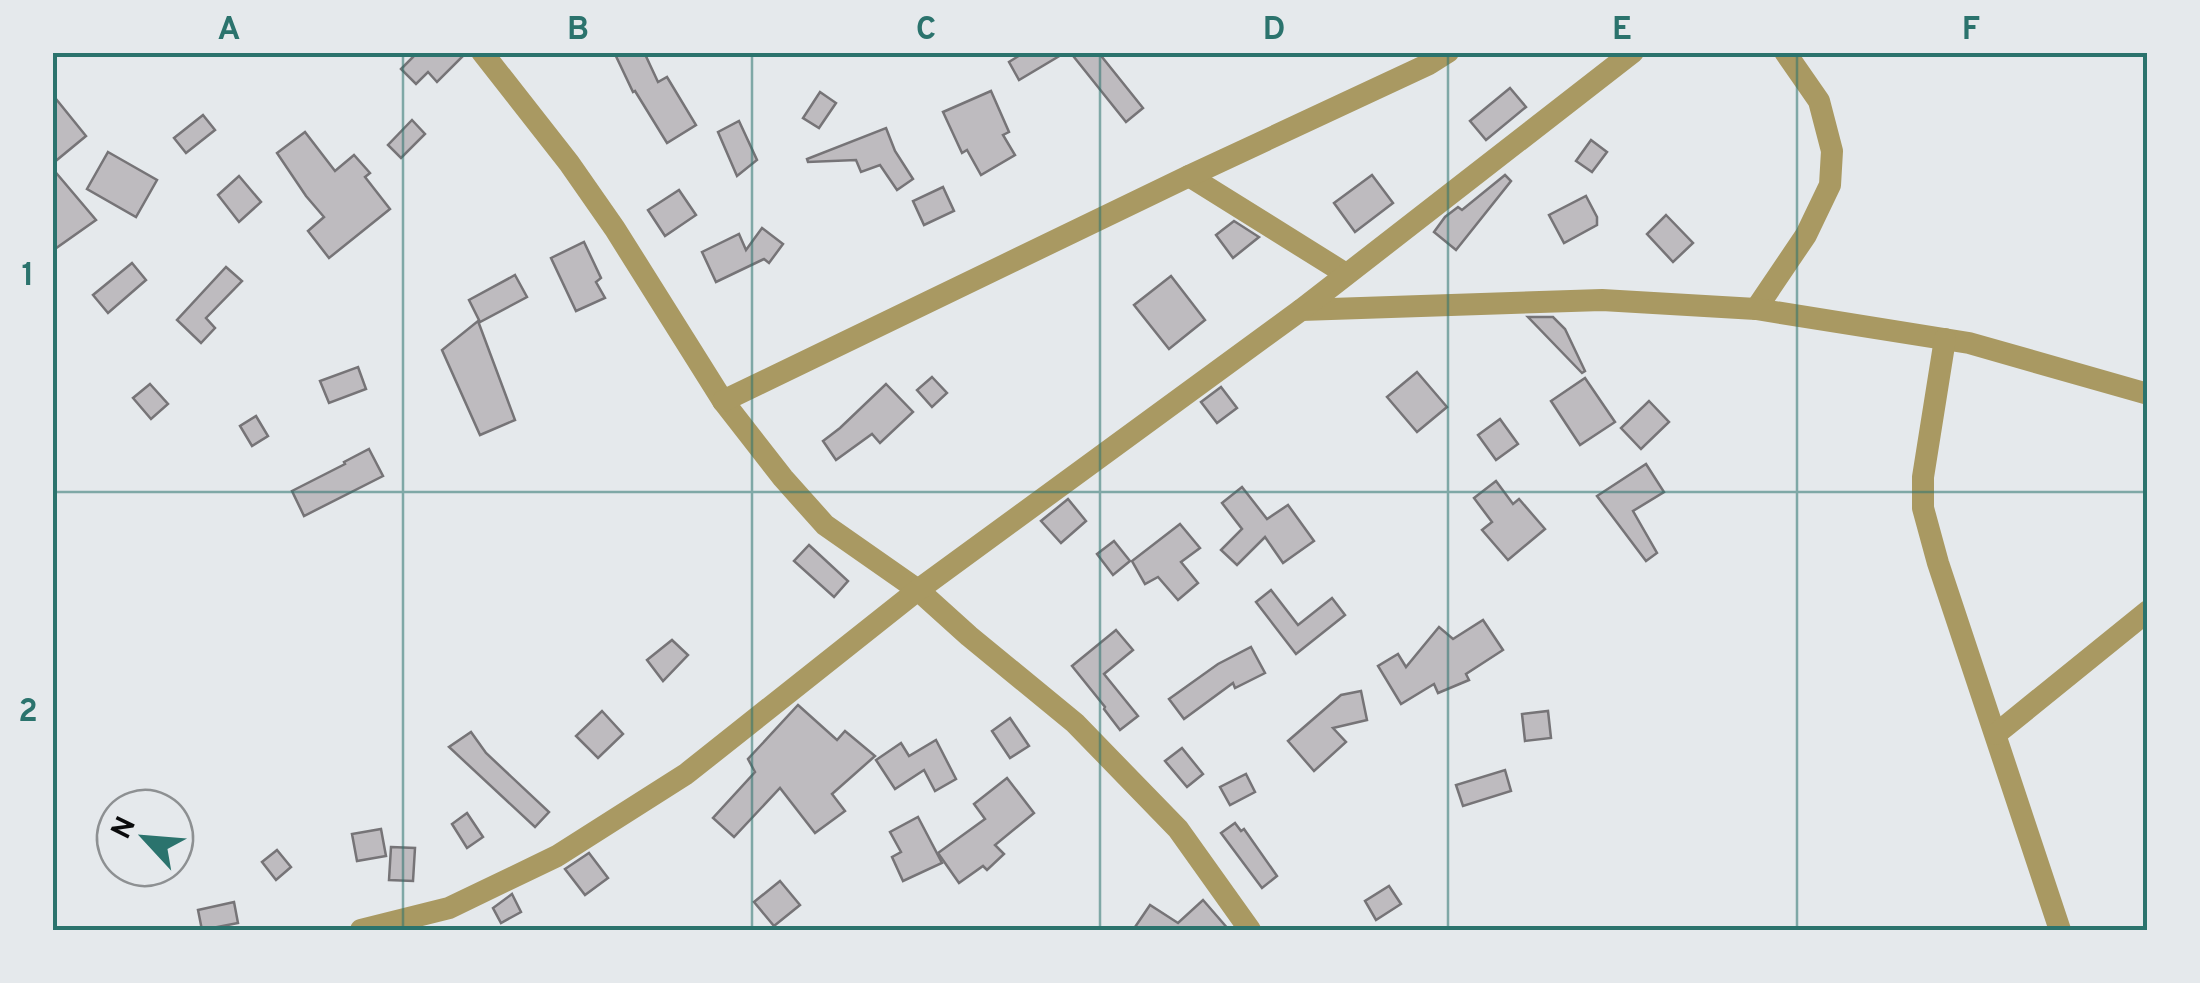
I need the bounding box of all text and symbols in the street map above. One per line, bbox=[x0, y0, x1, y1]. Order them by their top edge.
text: A bbox=[218, 11, 240, 51]
text: B bbox=[567, 11, 589, 51]
text: C bbox=[916, 11, 936, 51]
text: D bbox=[1263, 11, 1285, 51]
text: E bbox=[1612, 11, 1632, 51]
text: F bbox=[1962, 11, 1980, 51]
text: 1 bbox=[22, 257, 34, 297]
text: 2 bbox=[18, 693, 38, 733]
north arrow bbox=[95, 788, 195, 888]
text: N bbox=[105, 811, 146, 845]

